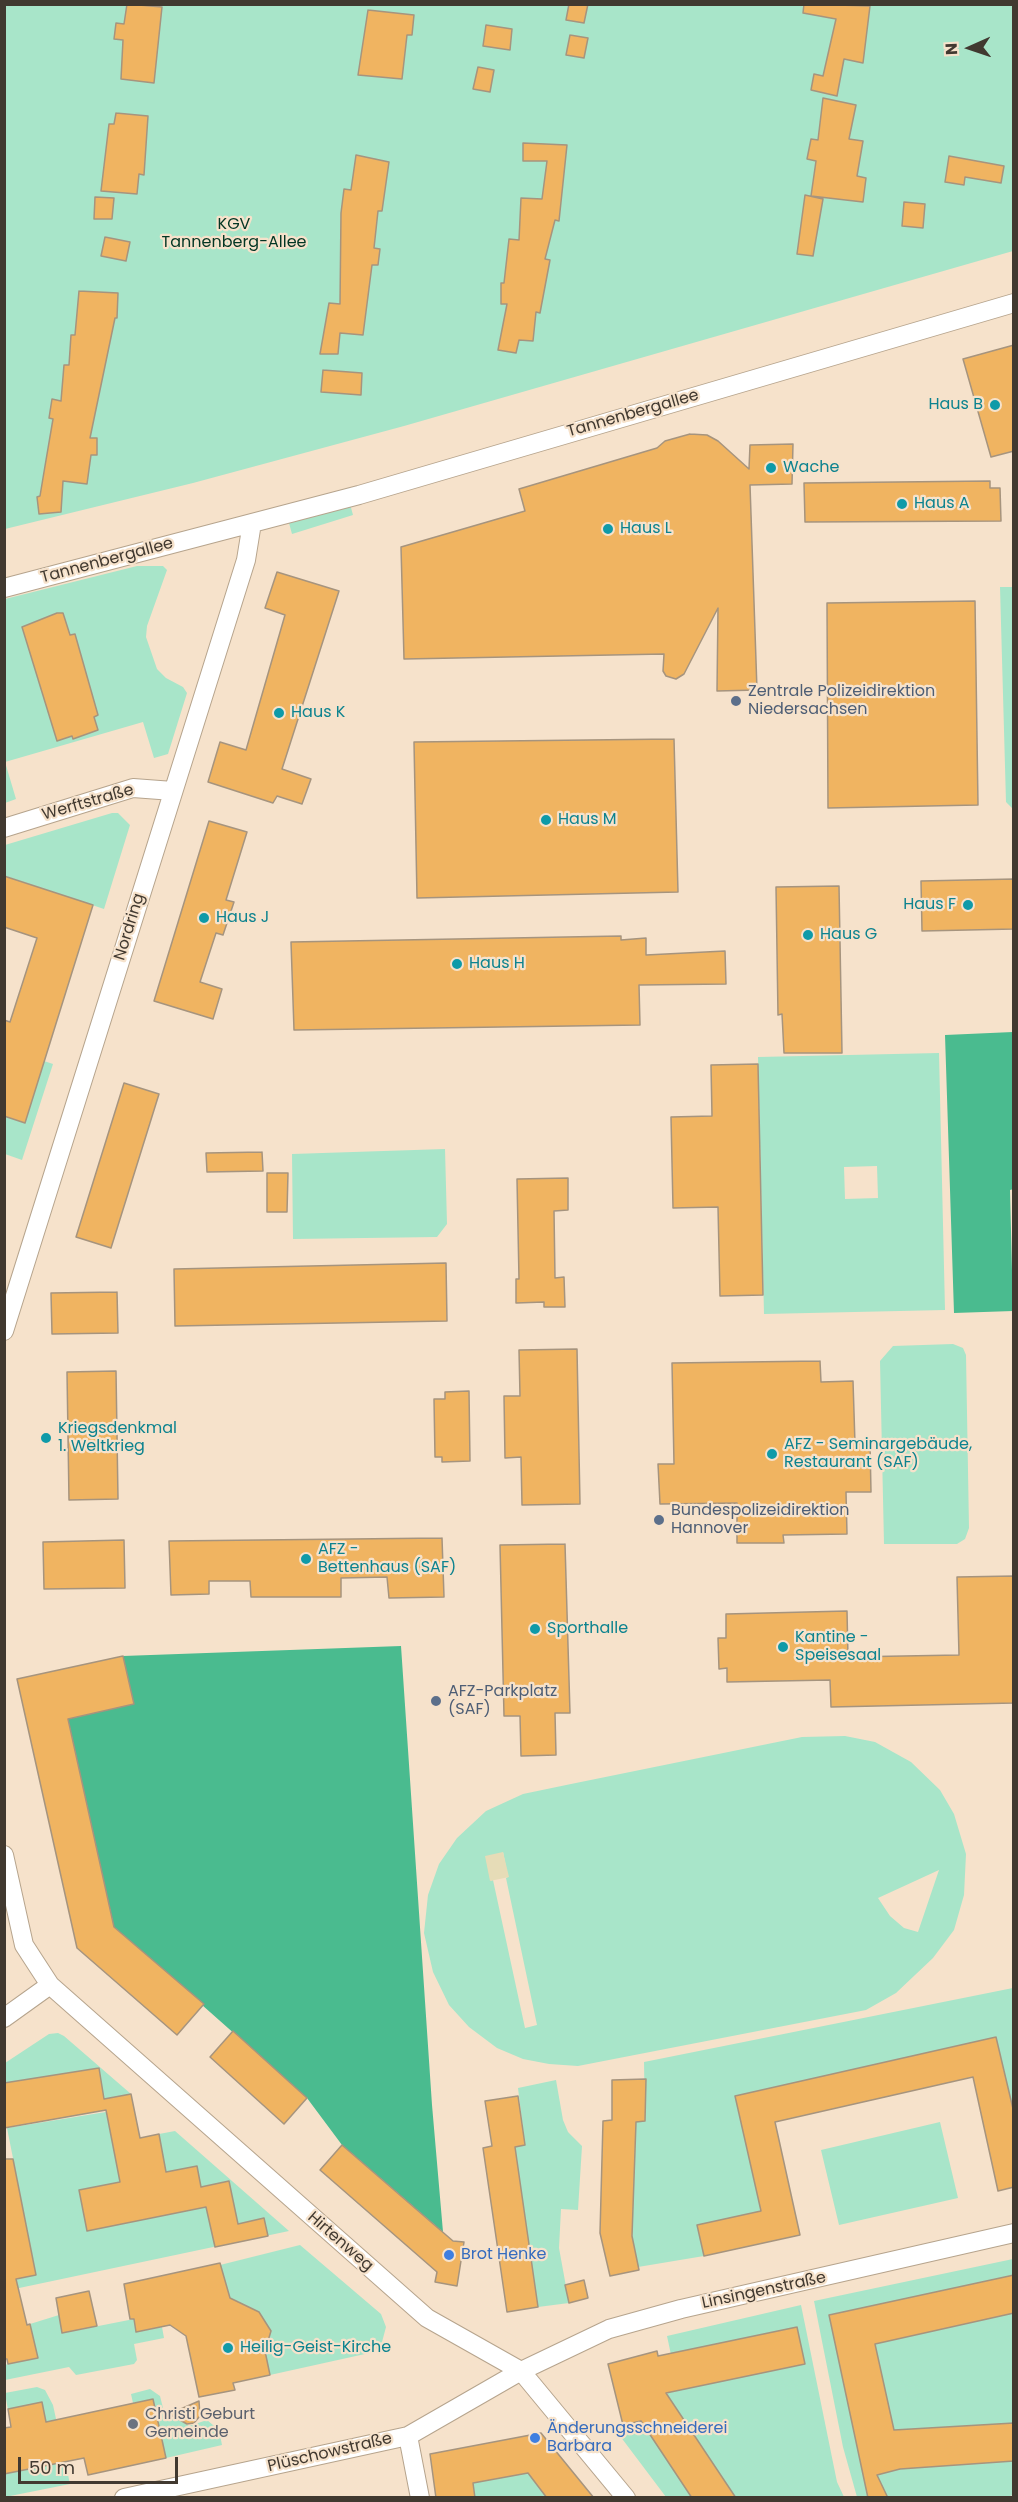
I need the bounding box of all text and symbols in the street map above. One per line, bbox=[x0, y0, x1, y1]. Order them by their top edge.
north arrow bbox=[940, 18, 1000, 78]
text: N bbox=[940, 42, 963, 56]
park label: KGV Tannenberg-Allee bbox=[162, 215, 306, 253]
street label: Tannenbergallee bbox=[565, 386, 701, 442]
place label: Haus B bbox=[928, 395, 983, 415]
marker: Haus B bbox=[988, 398, 1002, 412]
place label: Wache bbox=[783, 458, 839, 478]
marker: Wache bbox=[764, 461, 778, 475]
place label: Haus A bbox=[914, 494, 970, 514]
marker: Haus A bbox=[895, 497, 909, 511]
place label: Haus L bbox=[620, 519, 672, 539]
marker: Haus L bbox=[601, 522, 615, 536]
street label: Tannenbergallee bbox=[39, 534, 175, 588]
place label: Zentrale Polizeidirektion Niedersachsen bbox=[748, 682, 935, 720]
marker: Zentrale Polizeidirektion Niedersachsen bbox=[729, 694, 743, 708]
place label: Haus K bbox=[291, 703, 345, 723]
marker: Haus K bbox=[272, 706, 286, 720]
street label: Werftstraße bbox=[40, 781, 136, 825]
place label: Haus M bbox=[558, 810, 617, 830]
marker: Haus M bbox=[539, 813, 553, 827]
street label: Nordring bbox=[111, 891, 149, 963]
place label: Haus F bbox=[903, 895, 956, 915]
marker: Haus F bbox=[961, 898, 975, 912]
place label: Haus J bbox=[216, 908, 269, 928]
marker: Haus J bbox=[197, 911, 211, 925]
place label: Haus G bbox=[820, 925, 877, 945]
marker: Haus G bbox=[801, 928, 815, 942]
place label: Haus H bbox=[469, 954, 525, 974]
marker: Haus H bbox=[450, 957, 464, 971]
place label: Kriegsdenkmal 1. Weltkrieg bbox=[58, 1419, 177, 1457]
marker: Kriegsdenkmal 1. Weltkrieg bbox=[39, 1431, 53, 1445]
place label: AFZ - Seminargebäude, Restaurant (SAF) bbox=[784, 1435, 972, 1473]
marker: AFZ - Seminargebäude, Restaurant (SAF) bbox=[765, 1447, 779, 1461]
place label: Bundespolizeidirektion Hannover bbox=[671, 1501, 850, 1539]
marker: Bundespolizeidirektion Hannover bbox=[652, 1513, 666, 1527]
place label: AFZ - Bettenhaus (SAF) bbox=[318, 1540, 456, 1578]
marker: AFZ - Bettenhaus (SAF) bbox=[299, 1552, 313, 1566]
place label: Sporthalle bbox=[547, 1619, 628, 1639]
marker: Sporthalle bbox=[528, 1622, 542, 1636]
place label: Kantine - Speisesaal bbox=[795, 1628, 881, 1666]
marker: Kantine - Speisesaal bbox=[776, 1640, 790, 1654]
place label: AFZ-Parkplatz (SAF) bbox=[448, 1682, 557, 1720]
marker: AFZ-Parkplatz (SAF) bbox=[429, 1694, 443, 1708]
street label: Hirtenweg bbox=[303, 2208, 377, 2276]
place label: Brot Henke bbox=[461, 2245, 547, 2265]
marker: Brot Henke bbox=[442, 2248, 456, 2262]
street label: Linsingenstraße bbox=[700, 2268, 828, 2314]
place label: Heilig-Geist-Kirche bbox=[240, 2338, 391, 2358]
marker: Heilig-Geist-Kirche bbox=[221, 2341, 235, 2355]
place label: Christi Geburt Gemeinde bbox=[145, 2405, 255, 2443]
marker: Christi Geburt Gemeinde bbox=[126, 2417, 140, 2431]
place label: Änderungsschneiderei Barbara bbox=[547, 2419, 727, 2457]
street label: Plüschowstraße bbox=[266, 2429, 394, 2477]
marker: Änderungsschneiderei Barbara bbox=[528, 2431, 542, 2445]
scale bar bbox=[21, 2445, 182, 2483]
text: 50 m bbox=[29, 2455, 75, 2480]

